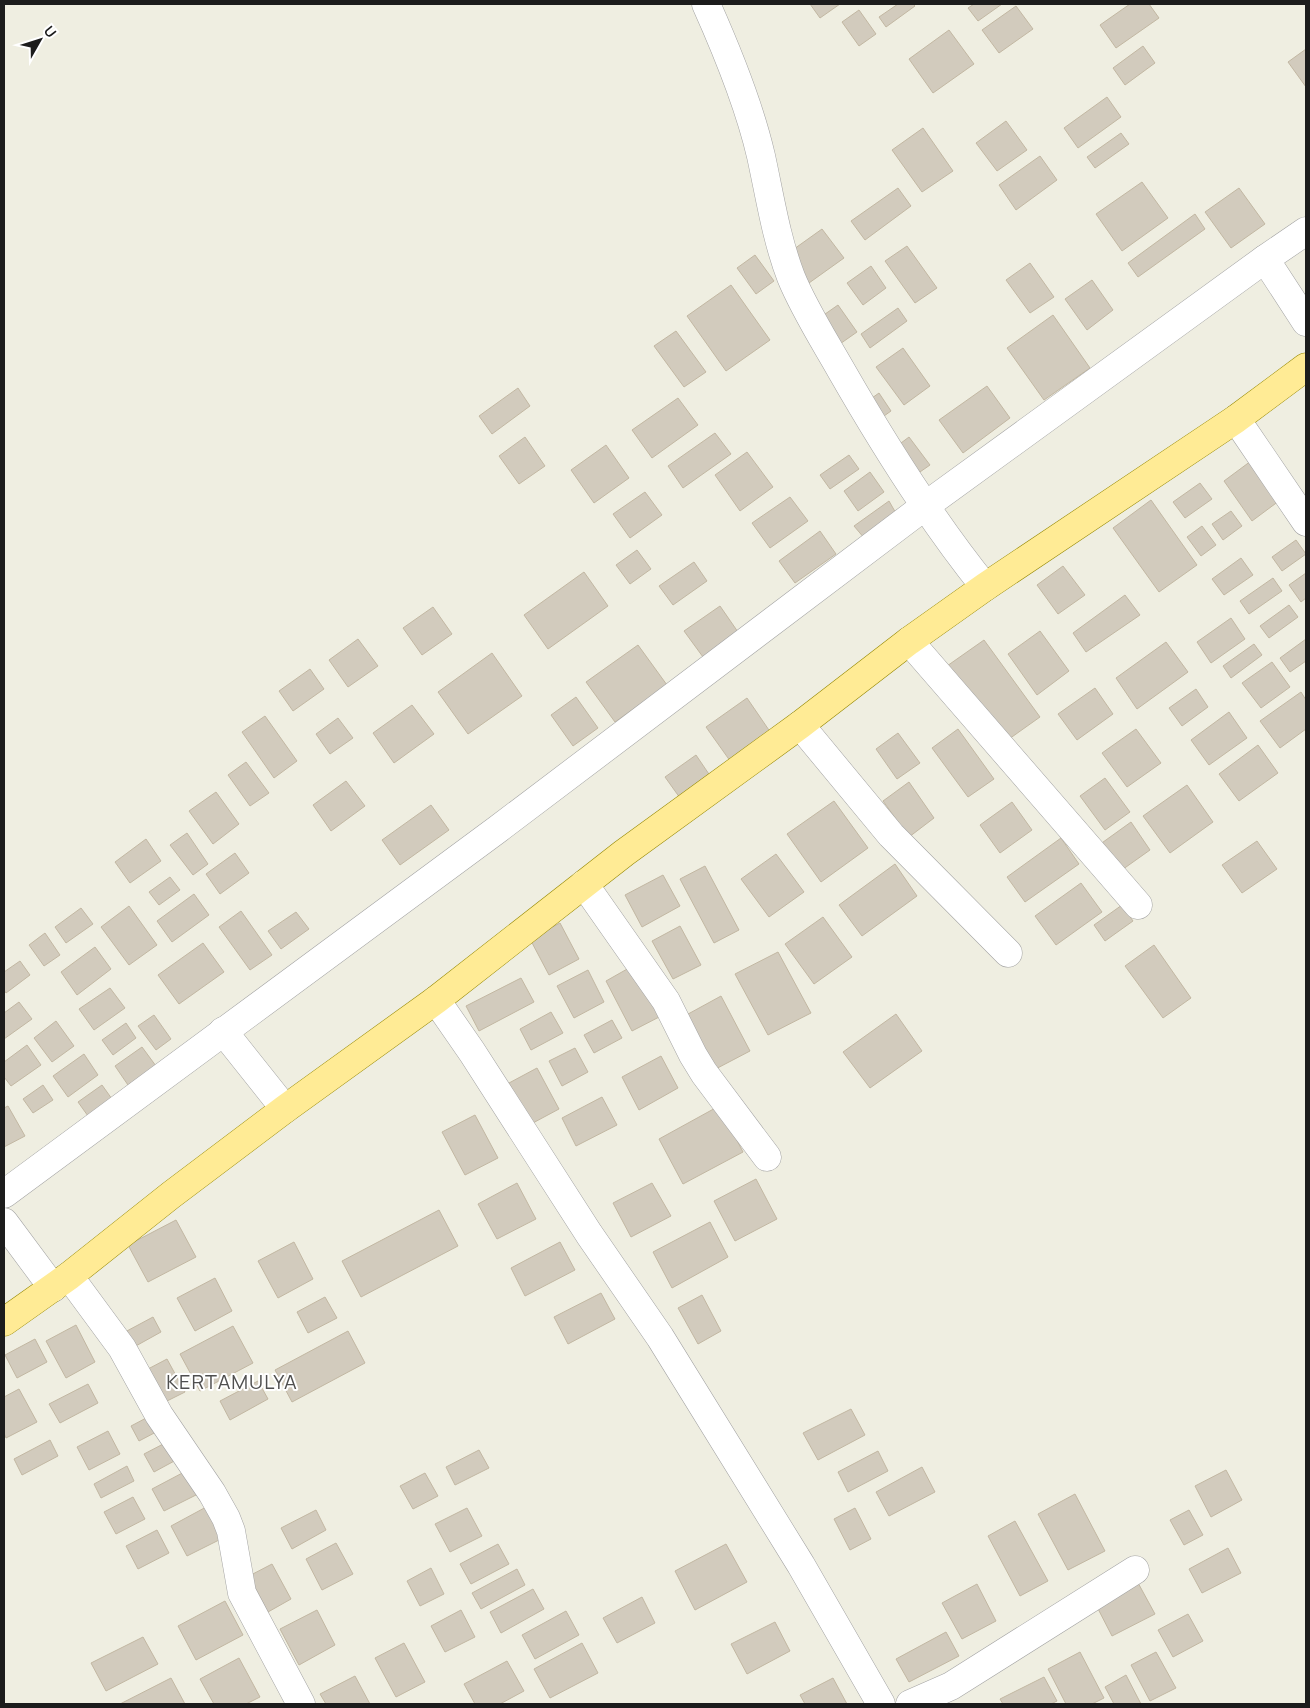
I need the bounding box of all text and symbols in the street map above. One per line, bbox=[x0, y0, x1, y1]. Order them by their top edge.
north arrow bbox=[15, 15, 65, 65]
text: U bbox=[40, 22, 61, 41]
district label: KERTAMULYA bbox=[166, 1368, 298, 1395]

